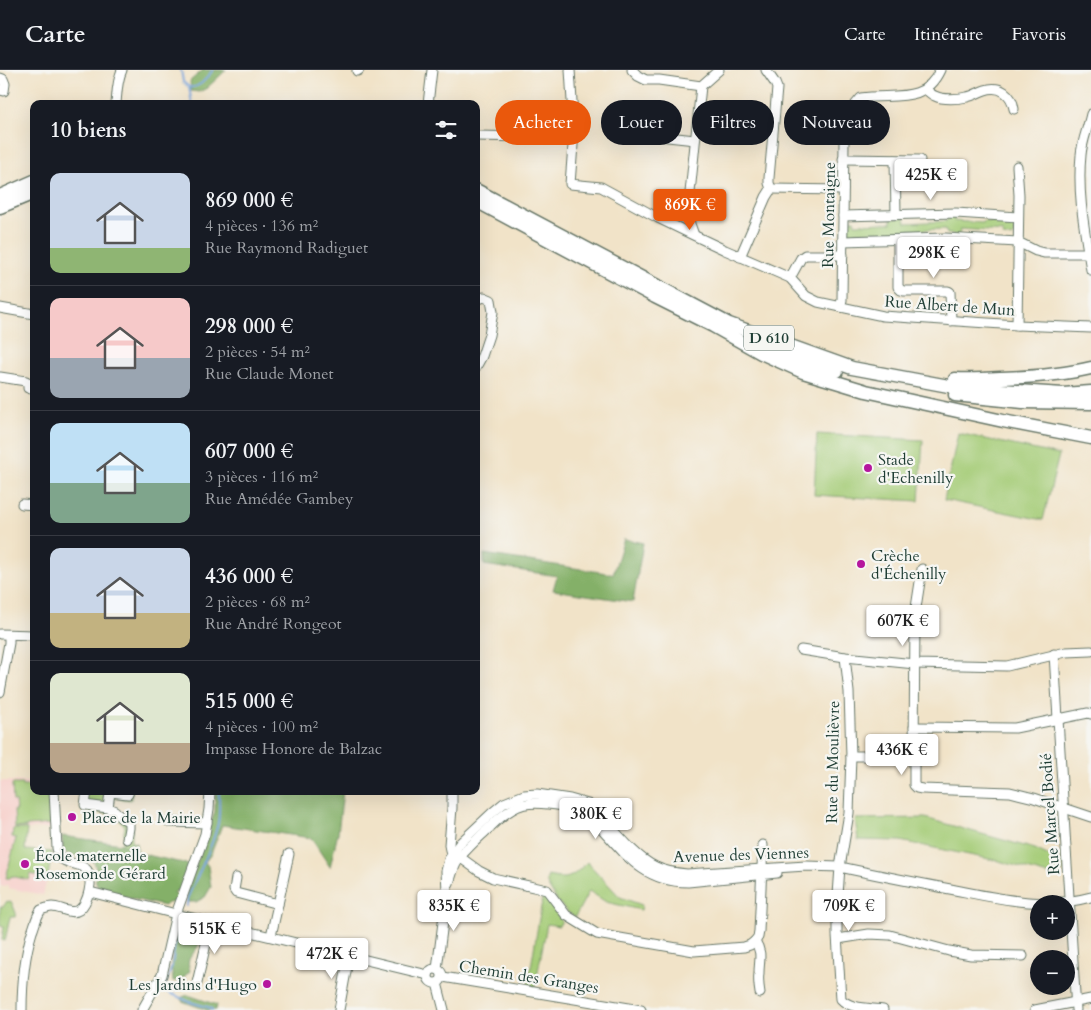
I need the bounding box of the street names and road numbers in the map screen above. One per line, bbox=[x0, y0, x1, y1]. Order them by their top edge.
street label: Rue Montaigne bbox=[817, 162, 841, 268]
street label: Rue Albert de Mun bbox=[884, 290, 1016, 322]
road number: D 610 bbox=[744, 326, 794, 350]
street label: Rue du Moulièvre bbox=[821, 701, 845, 823]
street label: Rue Marcel Bodié bbox=[1035, 752, 1065, 876]
street label: Avenue des Viennes bbox=[673, 842, 809, 868]
street label: Chemin des Granges bbox=[457, 955, 600, 999]

